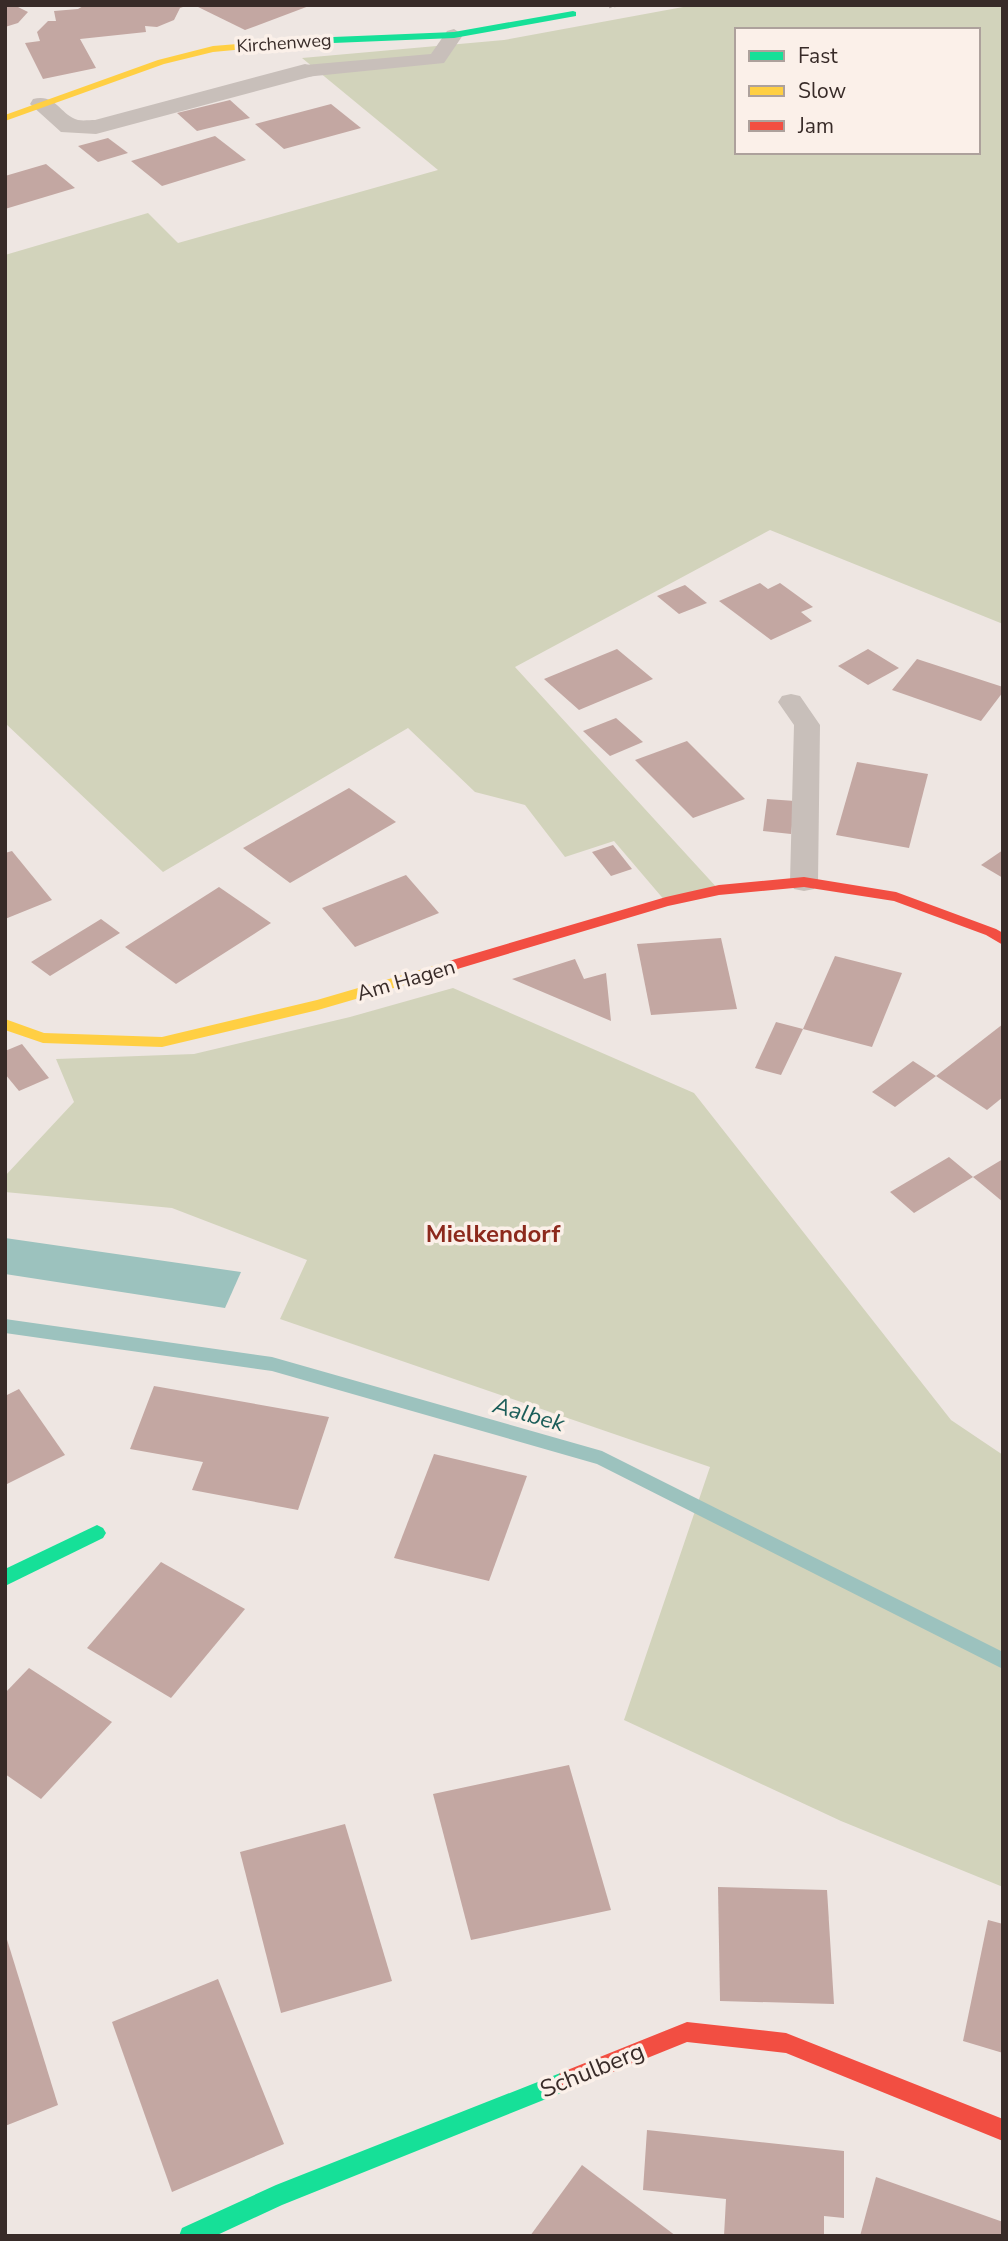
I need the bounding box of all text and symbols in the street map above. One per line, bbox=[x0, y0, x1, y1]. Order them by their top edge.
street label: Kirchenweg bbox=[236, 28, 332, 58]
legend bbox=[735, 28, 980, 154]
text: Fast bbox=[798, 42, 838, 70]
text: Slow bbox=[798, 77, 847, 105]
text: Jam bbox=[797, 112, 834, 140]
street label: Am Hagen bbox=[353, 953, 459, 1007]
district label: Mielkendorf bbox=[426, 1218, 561, 1250]
water label: Aalbek bbox=[489, 1389, 569, 1440]
street label: Schulberg bbox=[535, 2035, 649, 2105]

